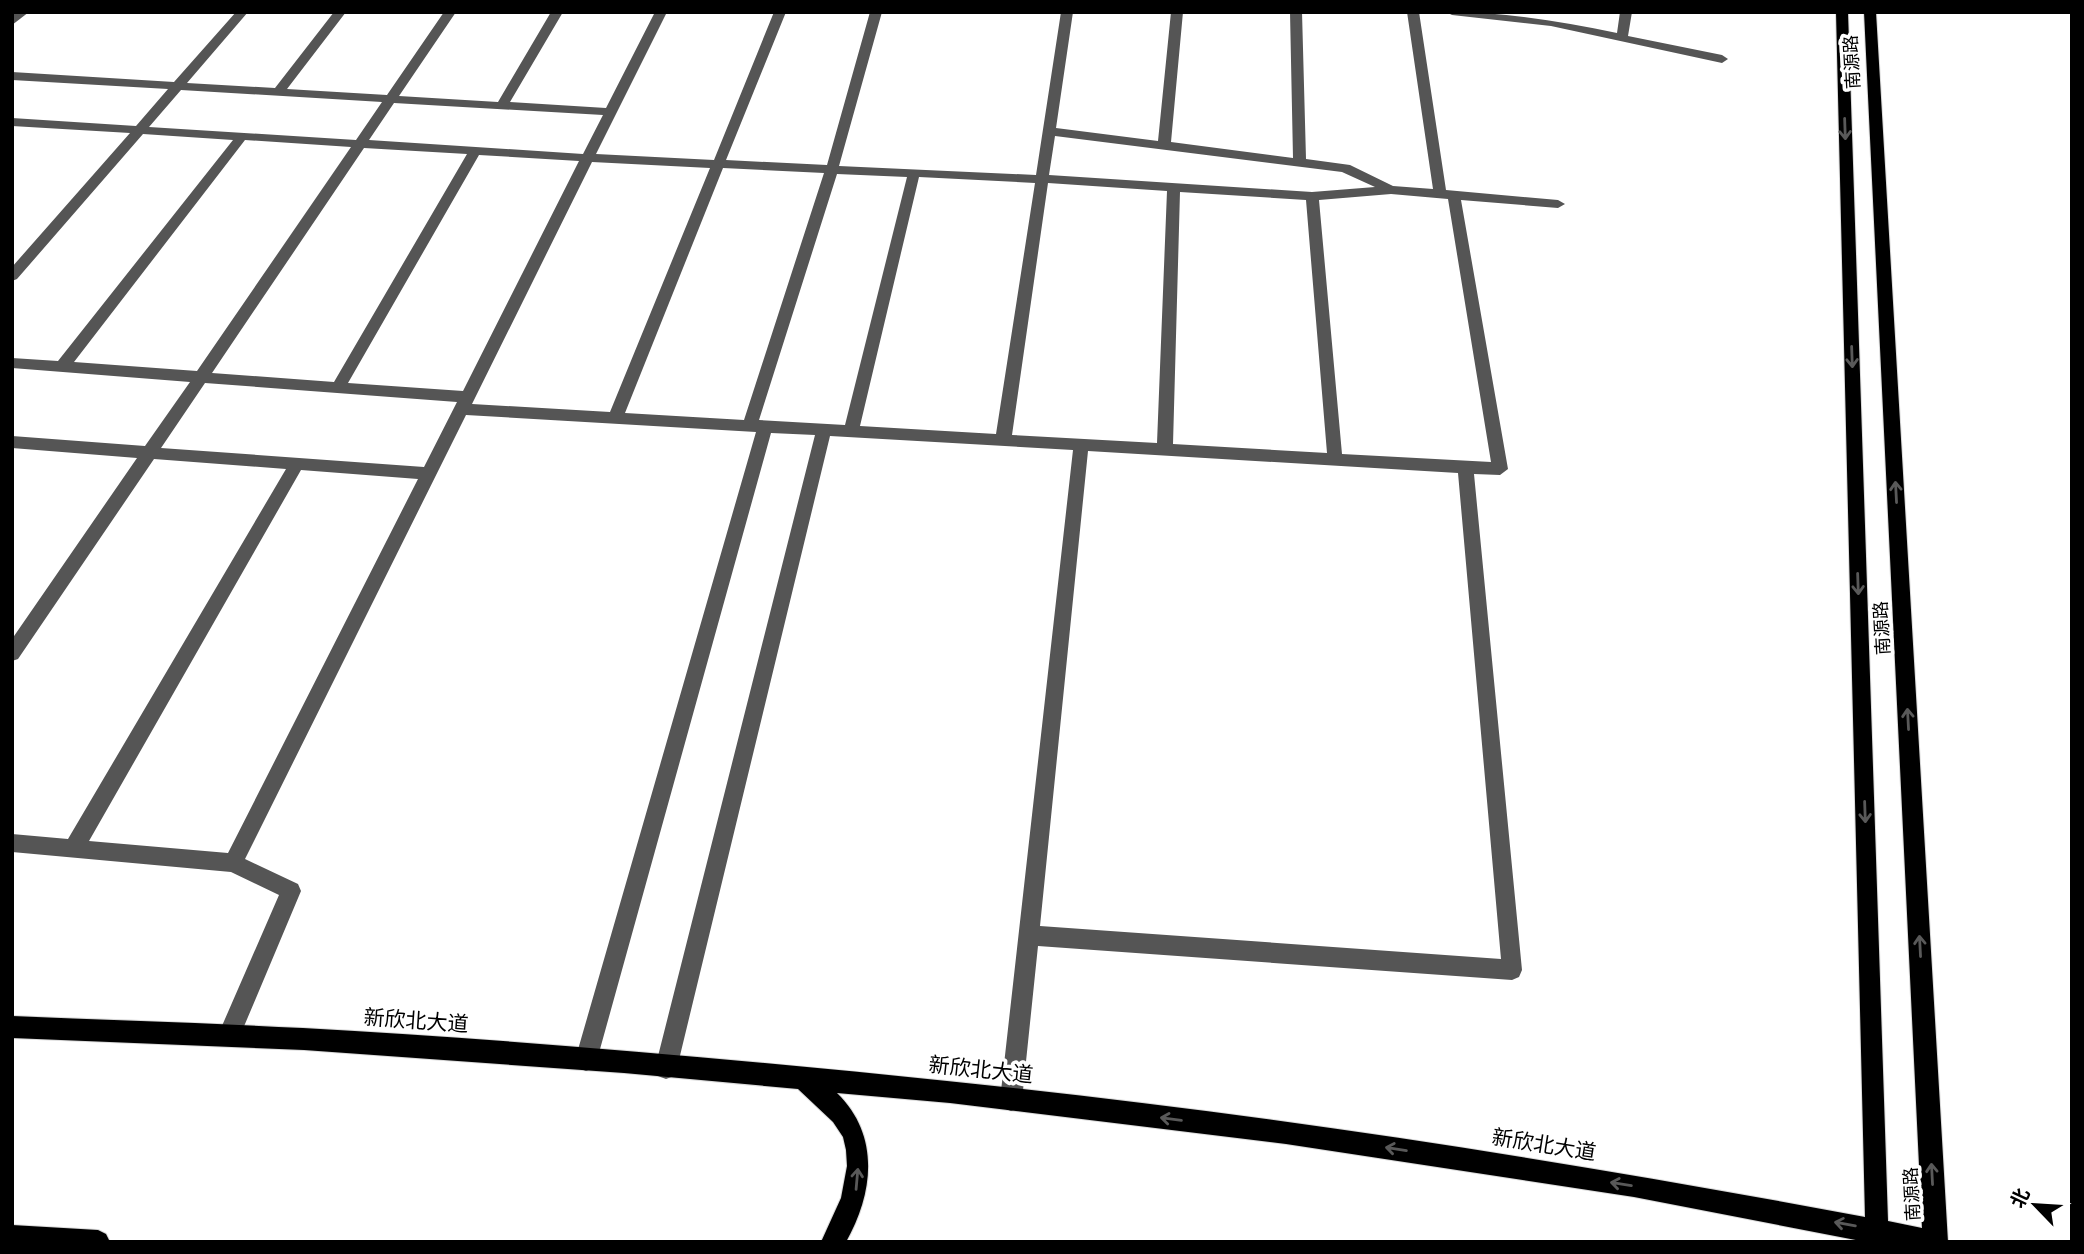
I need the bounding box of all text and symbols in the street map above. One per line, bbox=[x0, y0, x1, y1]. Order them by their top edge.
street label: 南源路 bbox=[1840, 34, 1864, 90]
one-way arrow bbox=[1839, 118, 1852, 141]
one-way arrow bbox=[1845, 345, 1859, 368]
one-way arrow bbox=[1889, 481, 1902, 504]
one-way arrow bbox=[1852, 573, 1865, 596]
street label: 南源路 bbox=[1870, 600, 1894, 656]
one-way arrow bbox=[1901, 708, 1914, 731]
one-way arrow bbox=[1858, 800, 1871, 823]
one-way arrow bbox=[1913, 936, 1926, 958]
street label: 新欣北大道 bbox=[363, 1004, 469, 1037]
street label: 新欣北大道 bbox=[928, 1052, 1035, 1087]
one-way arrow bbox=[1160, 1112, 1183, 1125]
street label: 新欣北大道 bbox=[1490, 1124, 1598, 1165]
one-way arrow bbox=[1385, 1143, 1408, 1156]
one-way arrow bbox=[1925, 1162, 1938, 1185]
street label: 南源路 bbox=[1900, 1166, 1924, 1222]
one-way arrow bbox=[850, 1168, 863, 1191]
north arrow bbox=[2000, 1170, 2070, 1240]
one-way arrow bbox=[1610, 1177, 1633, 1190]
text: 北 bbox=[2006, 1185, 2034, 1212]
one-way arrow bbox=[1834, 1217, 1857, 1230]

